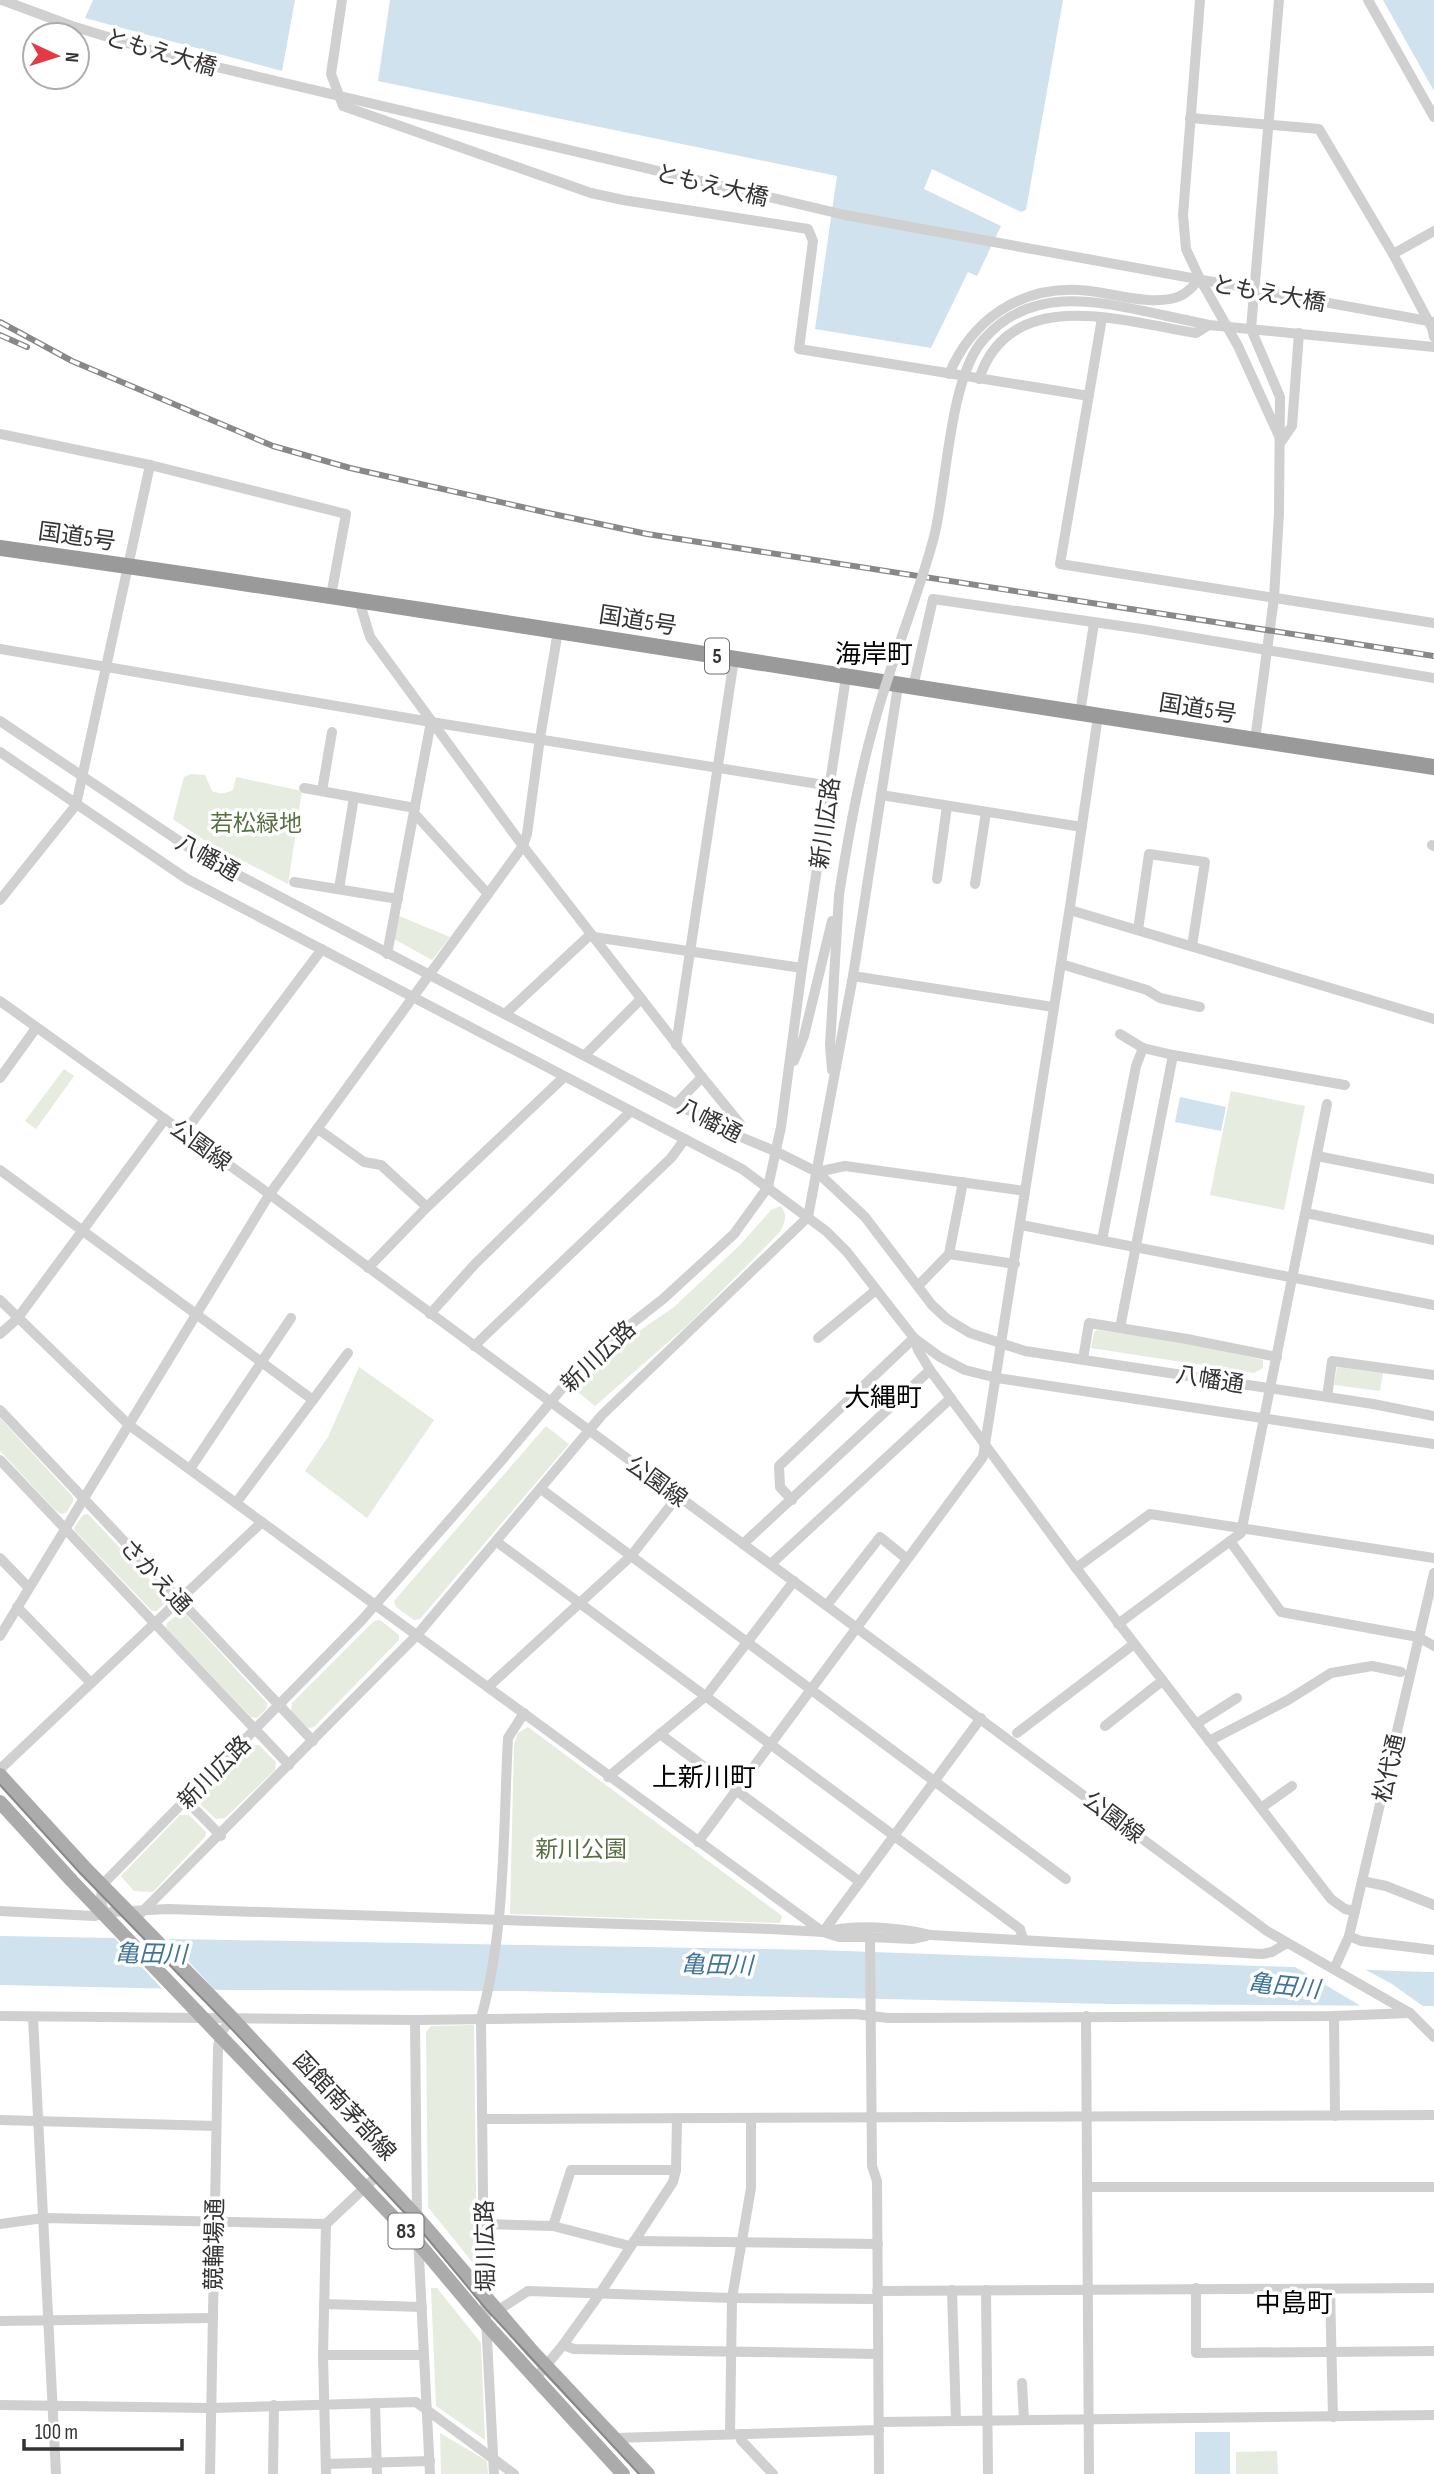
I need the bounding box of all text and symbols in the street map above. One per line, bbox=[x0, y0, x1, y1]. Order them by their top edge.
north arrow bbox=[21, 21, 91, 91]
street label: ともえ大橋 bbox=[102, 24, 220, 82]
text: N bbox=[60, 51, 83, 63]
street label: ともえ大橋 bbox=[653, 159, 771, 213]
street label: ともえ大橋 bbox=[1210, 270, 1328, 318]
street label: 国道5号 bbox=[36, 518, 118, 556]
street label: 国道5号 bbox=[597, 601, 679, 641]
road number: 5 bbox=[705, 638, 729, 674]
district label: 海岸町 bbox=[835, 640, 913, 671]
street label: 国道5号 bbox=[1157, 689, 1239, 729]
street label: 新川広路 bbox=[806, 776, 846, 871]
park label: 若松緑地 bbox=[210, 810, 302, 838]
street label: 八幡通 bbox=[171, 828, 244, 887]
street label: 八幡通 bbox=[672, 1093, 747, 1149]
street label: 公園線 bbox=[164, 1114, 237, 1177]
street label: 新川広路 bbox=[555, 1315, 642, 1398]
street label: 八幡通 bbox=[1174, 1361, 1246, 1399]
district label: 大縄町 bbox=[844, 1383, 922, 1414]
street label: 公園線 bbox=[620, 1450, 693, 1513]
street label: さかえ通 bbox=[114, 1533, 197, 1620]
street label: 新川広路 bbox=[172, 1730, 257, 1815]
street label: 松代通 bbox=[1369, 1731, 1411, 1805]
district label: 上新川町 bbox=[652, 1763, 756, 1794]
street label: 公園線 bbox=[1077, 1786, 1149, 1850]
park label: 新川公園 bbox=[535, 1836, 627, 1864]
water label: 亀田川 bbox=[115, 1939, 190, 1970]
water label: 亀田川 bbox=[681, 1950, 756, 1981]
water label: 亀田川 bbox=[1247, 1968, 1324, 2005]
street label: 函館南茅部線 bbox=[287, 2047, 402, 2167]
street label: 競輪場通 bbox=[200, 2198, 230, 2290]
street label: 堀川広路 bbox=[471, 2200, 501, 2292]
road number: 83 bbox=[388, 2214, 424, 2248]
district label: 中島町 bbox=[1255, 2289, 1333, 2320]
scale bar bbox=[24, 2408, 182, 2452]
text: 100 m bbox=[35, 2420, 78, 2445]

